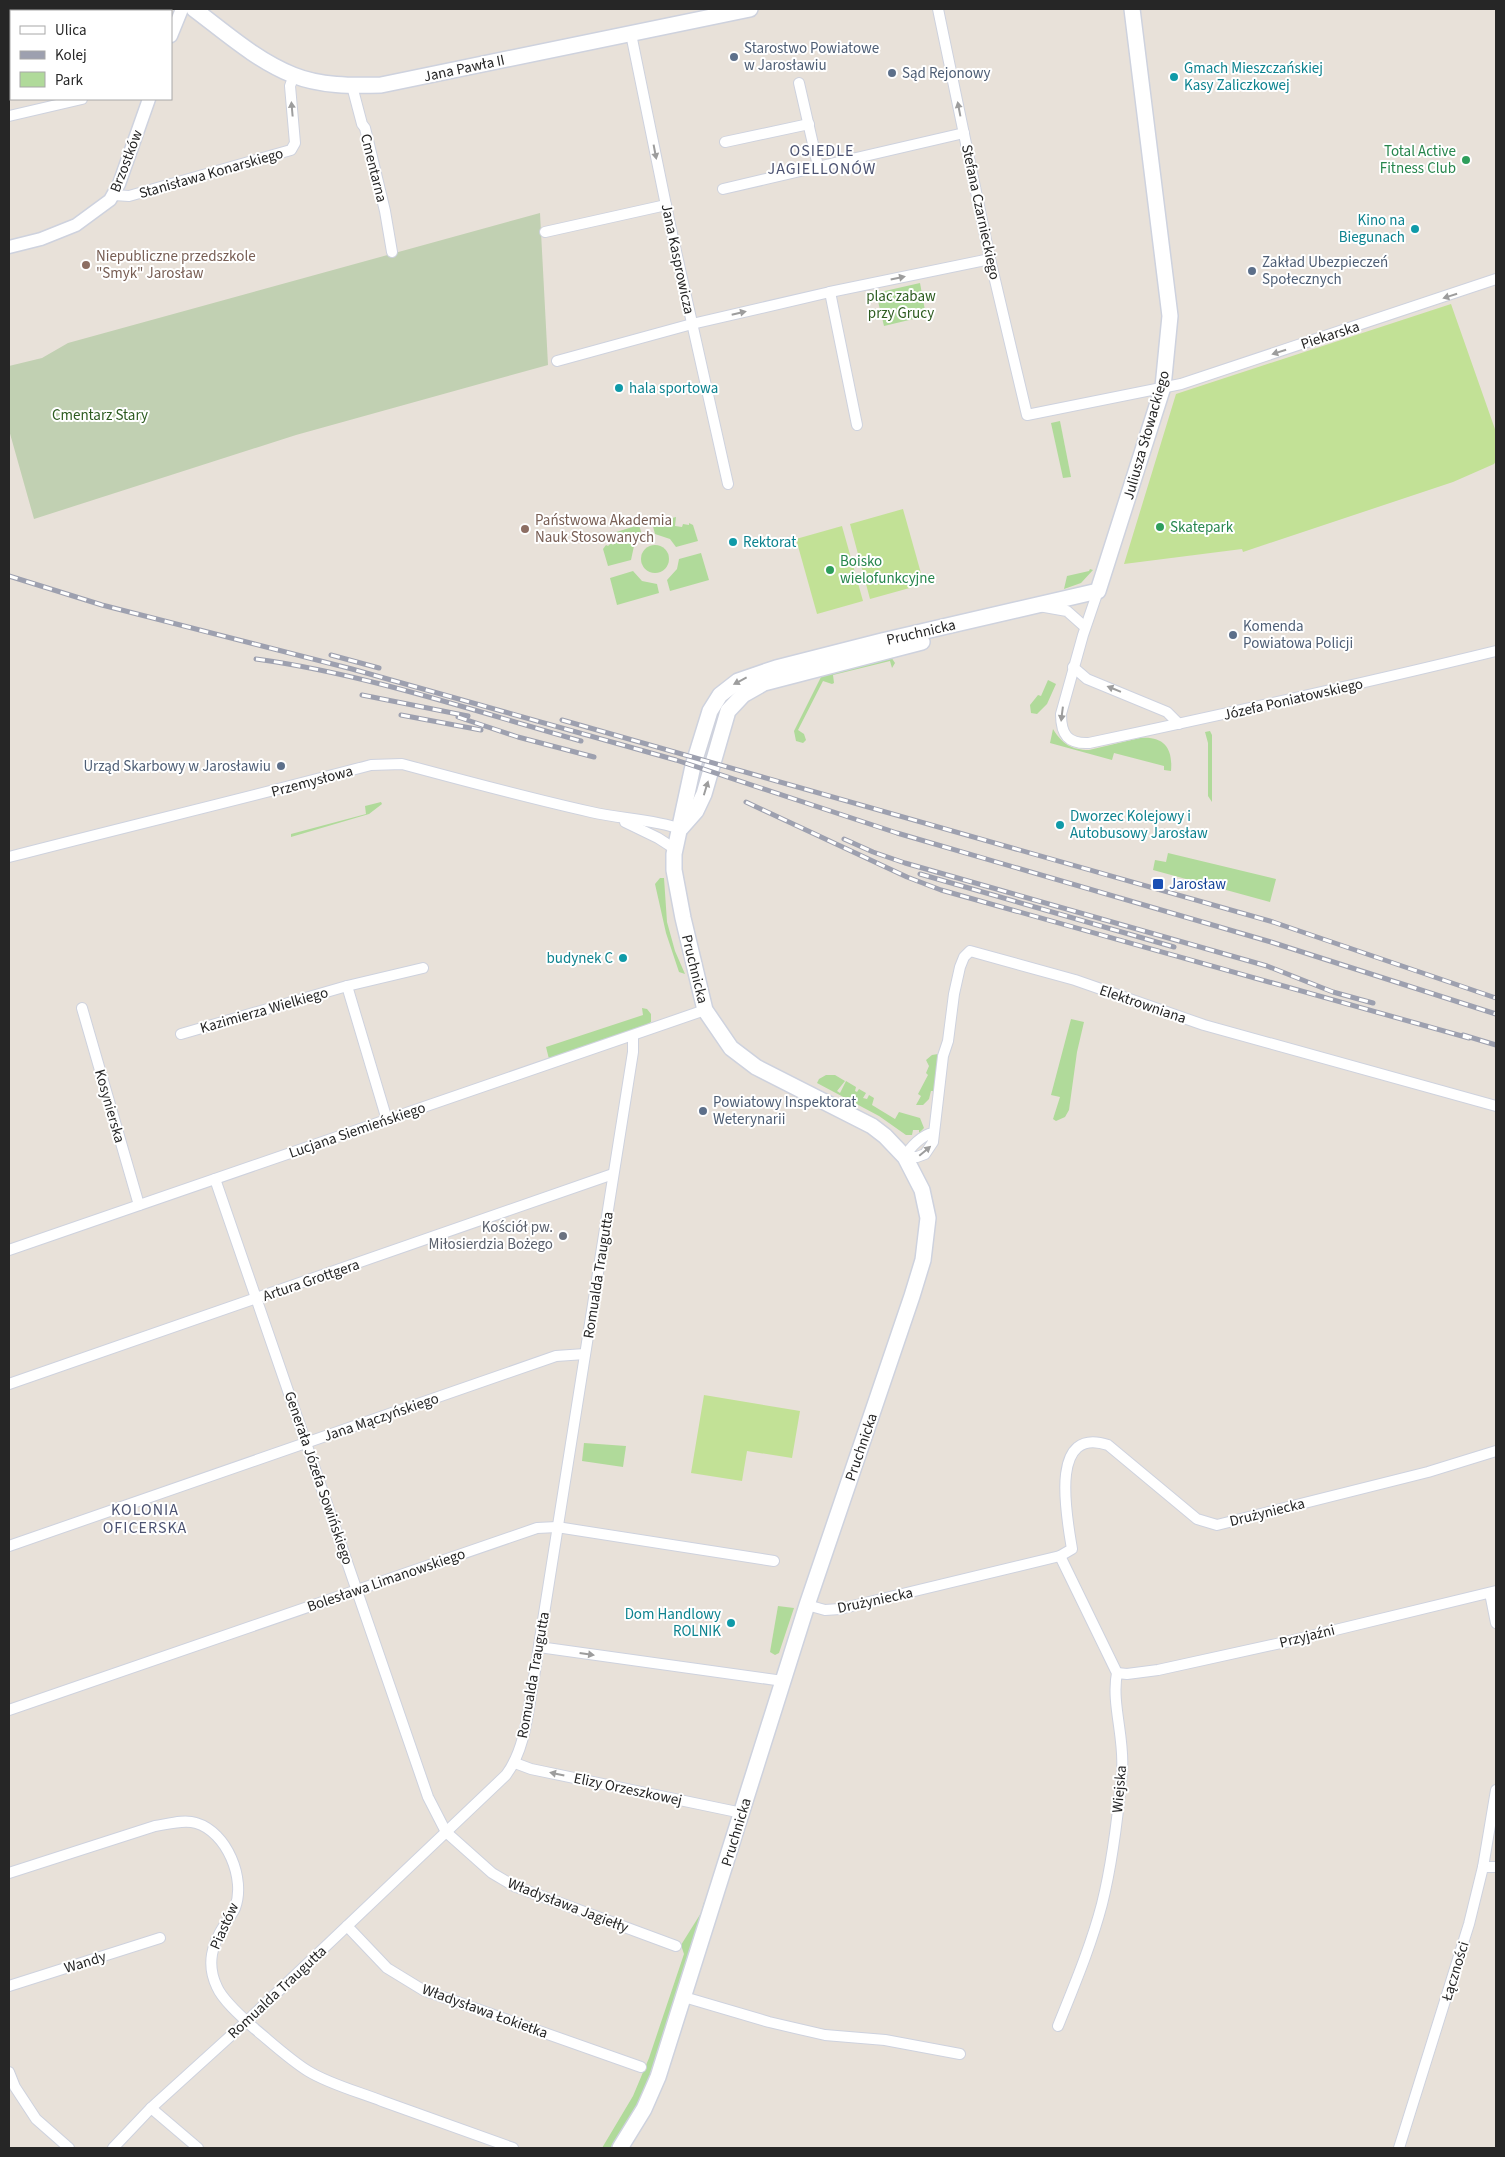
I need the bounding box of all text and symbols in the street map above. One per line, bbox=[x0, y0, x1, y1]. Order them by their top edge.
legend bbox=[10, 10, 172, 100]
text: Ulica bbox=[55, 20, 86, 41]
place label: Starostwo Powiatowe w Jarosławiu bbox=[744, 38, 879, 76]
text: Kolej bbox=[55, 45, 87, 66]
street label: Jana Pawła II bbox=[422, 50, 507, 87]
marker: Starostwo Powiatowe w Jarosławiu bbox=[728, 51, 740, 63]
place label: Gmach Mieszczańskiej Kasy Zaliczkowej bbox=[1184, 58, 1323, 96]
place label: Sąd Rejonowy bbox=[902, 63, 991, 84]
marker: Sąd Rejonowy bbox=[886, 67, 898, 79]
text: Park bbox=[55, 70, 84, 91]
marker: Gmach Mieszczańskiej Kasy Zaliczkowej bbox=[1168, 71, 1180, 83]
one-way arrow bbox=[288, 100, 296, 116]
one-way arrow bbox=[955, 101, 963, 116]
street label: Brzostków bbox=[105, 127, 148, 195]
street label: Cmentarna bbox=[355, 132, 392, 205]
district label: OSIEDLE JAGIELLONÓW bbox=[768, 140, 876, 180]
place label: Total Active Fitness Club bbox=[1380, 141, 1456, 179]
street label: Stanisława Konarskiego bbox=[137, 143, 286, 204]
street label: Stefana Czarnieckiego bbox=[956, 143, 1005, 282]
one-way arrow bbox=[652, 144, 660, 160]
marker: Total Active Fitness Club bbox=[1460, 154, 1472, 166]
street label: Jana Kasprowicza bbox=[656, 202, 699, 316]
place label: Kino na Biegunach bbox=[1339, 210, 1405, 248]
marker: Kino na Biegunach bbox=[1409, 223, 1421, 235]
place label: Niepubliczne przedszkole "Smyk" Jarosław bbox=[96, 246, 256, 284]
place label: Zakład Ubezpieczeń Społecznych bbox=[1262, 252, 1388, 290]
marker: Niepubliczne przedszkole "Smyk" Jarosław bbox=[80, 259, 92, 271]
marker: Zakład Ubezpieczeń Społecznych bbox=[1246, 265, 1258, 277]
one-way arrow bbox=[891, 274, 906, 282]
park label: plac zabaw przy Grucy bbox=[866, 286, 936, 324]
one-way arrow bbox=[1443, 292, 1458, 300]
one-way arrow bbox=[732, 309, 747, 317]
street label: Piekarska bbox=[1298, 316, 1362, 355]
one-way arrow bbox=[1272, 348, 1287, 356]
street label: Juliusza Słowackiego bbox=[1118, 368, 1175, 502]
place label: hala sportowa bbox=[629, 378, 718, 399]
marker: hala sportowa bbox=[613, 382, 625, 394]
park label: Cmentarz Stary bbox=[52, 405, 148, 426]
place label: Państwowa Akademia Nauk Stosowanych bbox=[535, 510, 672, 548]
place label: Skatepark bbox=[1170, 517, 1234, 538]
marker: Skatepark bbox=[1154, 521, 1166, 533]
marker: Państwowa Akademia Nauk Stosowanych bbox=[519, 523, 531, 535]
place label: Rektorat bbox=[743, 532, 796, 553]
marker: Rektorat bbox=[727, 536, 739, 548]
place label: Boisko wielofunkcyjne bbox=[840, 551, 935, 589]
marker: Boisko wielofunkcyjne bbox=[824, 564, 836, 576]
street label: Pruchnicka bbox=[884, 614, 958, 651]
place label: Komenda Powiatowa Policji bbox=[1243, 616, 1353, 654]
marker: Komenda Powiatowa Policji bbox=[1227, 629, 1239, 641]
street label: Józefa Poniatowskiego bbox=[1221, 673, 1365, 726]
one-way arrow bbox=[733, 677, 748, 685]
one-way arrow bbox=[1106, 685, 1121, 693]
one-way arrow bbox=[1058, 706, 1066, 722]
place label: Urząd Skarbowy w Jarosławiu bbox=[83, 756, 271, 777]
street label: Przemysłowa bbox=[269, 760, 355, 802]
marker: Urząd Skarbowy w Jarosławiu bbox=[275, 760, 287, 772]
one-way arrow bbox=[702, 780, 710, 795]
place label: Dworzec Kolejowy i Autobusowy Jarosław bbox=[1070, 806, 1208, 844]
marker: Dworzec Kolejowy i Autobusowy Jarosław bbox=[1054, 819, 1066, 831]
place label: Jarosław bbox=[1169, 874, 1226, 895]
marker: Jarosław bbox=[1151, 877, 1165, 891]
street label: Pruchnicka bbox=[676, 932, 713, 1006]
place label: budynek C bbox=[547, 948, 613, 969]
marker: budynek C bbox=[617, 952, 629, 964]
street label: Elektrowniana bbox=[1097, 980, 1189, 1029]
street label: Kazimierza Wielkiego bbox=[198, 982, 331, 1039]
street label: Kosynierska bbox=[89, 1067, 130, 1145]
place label: Powiatowy Inspektorat Weterynarii bbox=[713, 1092, 856, 1130]
street label: Lucjana Siemieńskiego bbox=[286, 1097, 428, 1164]
marker: Powiatowy Inspektorat Weterynarii bbox=[697, 1105, 709, 1117]
one-way arrow bbox=[918, 1146, 931, 1157]
street label: Romualda Traugutta bbox=[578, 1210, 619, 1340]
place label: Kościół pw. Miłosierdzia Bożego bbox=[429, 1217, 553, 1255]
marker: Kościół pw. Miłosierdzia Bożego bbox=[557, 1230, 569, 1242]
street label: Artura Grottgera bbox=[260, 1254, 362, 1307]
street label: Jana Mączyńskiego bbox=[321, 1388, 442, 1447]
street label: Generała Józefa Sowińskiego bbox=[279, 1389, 358, 1568]
street label: Pruchnicka bbox=[840, 1410, 883, 1484]
street label: Drużyniecka bbox=[1227, 1493, 1307, 1532]
district label: KOLONIA OFICERSKA bbox=[103, 1499, 187, 1539]
street label: Bolesława Limanowskiego bbox=[304, 1544, 468, 1617]
street label: Drużyniecka bbox=[835, 1582, 915, 1619]
place label: Dom Handlowy ROLNIK bbox=[625, 1604, 721, 1642]
street label: Romualda Traugutta bbox=[512, 1610, 555, 1740]
marker: Dom Handlowy ROLNIK bbox=[725, 1617, 737, 1629]
street label: Przyjaźni bbox=[1277, 1619, 1337, 1653]
one-way arrow bbox=[580, 1650, 596, 1658]
street label: Wiejska bbox=[1107, 1764, 1132, 1814]
street label: Elizy Orzeszkowej bbox=[572, 1768, 684, 1811]
one-way arrow bbox=[549, 1770, 565, 1778]
street label: Pruchnicka bbox=[716, 1795, 757, 1869]
street label: Władysława Jagiełły bbox=[504, 1873, 631, 1938]
street label: Piastów bbox=[205, 1899, 244, 1953]
street label: Łączności bbox=[1436, 1939, 1474, 2005]
street label: Romualda Traugutta bbox=[223, 1941, 331, 2044]
street label: Wandy bbox=[62, 1946, 109, 1979]
street label: Władysława Łokietka bbox=[419, 1979, 551, 2044]

